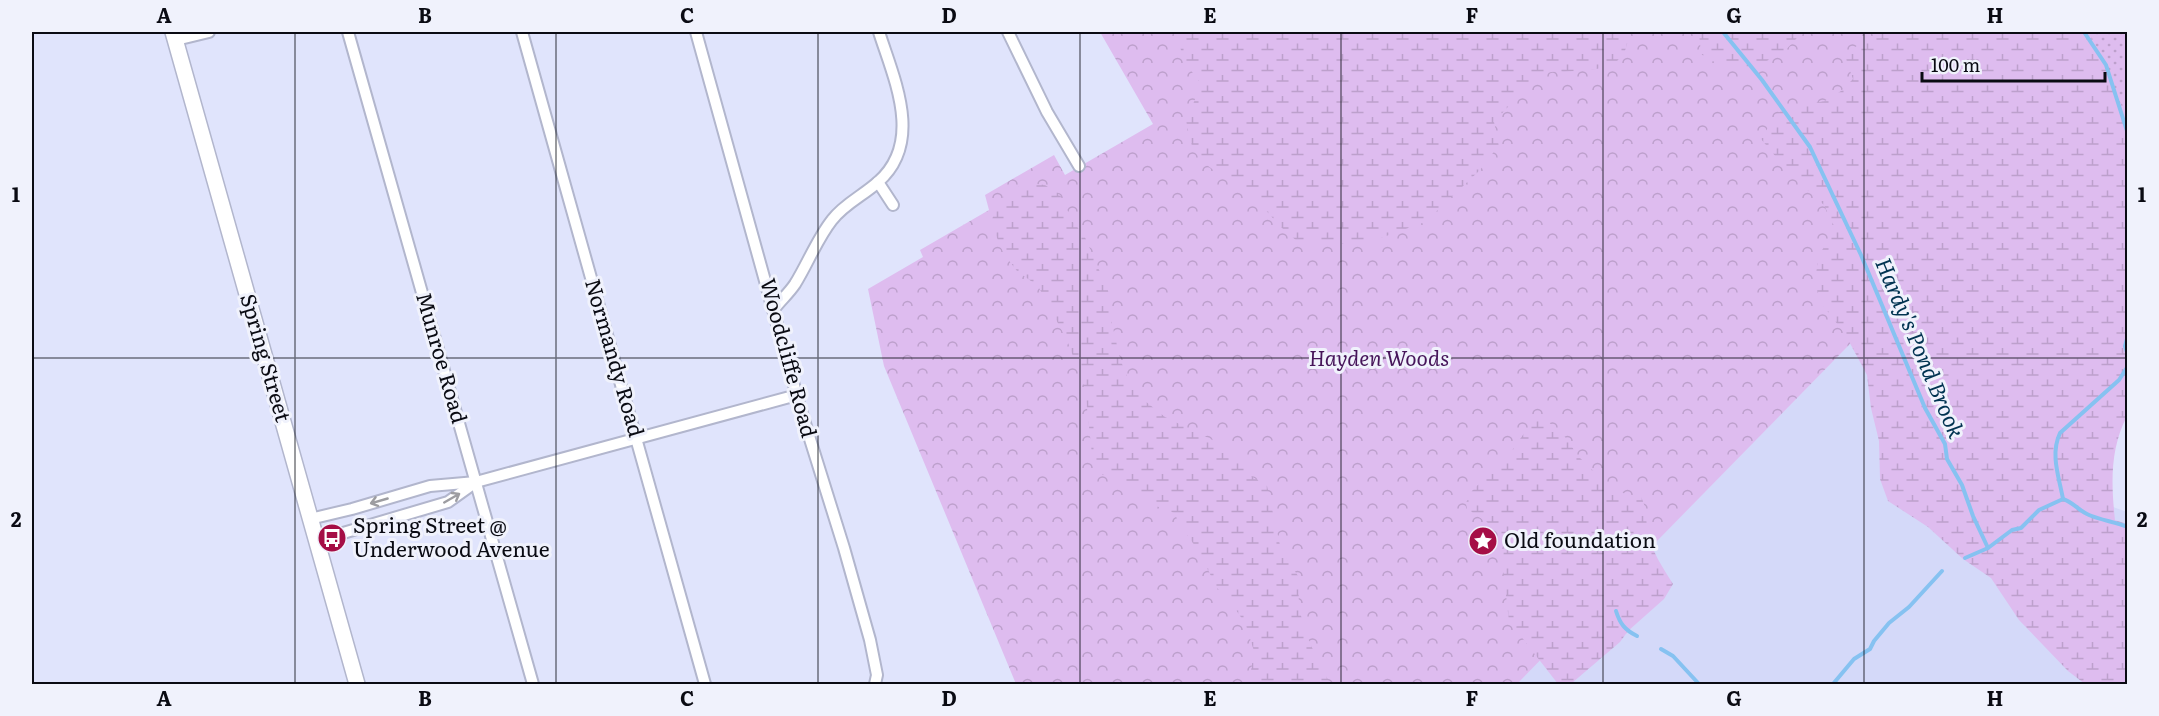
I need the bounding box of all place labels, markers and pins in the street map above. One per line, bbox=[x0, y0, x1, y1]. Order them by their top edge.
place label: Spring Street @ Underwood Avenue bbox=[353, 508, 550, 563]
bus stop icon: Spring Street @ Underwood Avenue bbox=[316, 522, 348, 554]
place label: Old foundation bbox=[1504, 523, 1656, 554]
place icon: Old foundation bbox=[1467, 525, 1499, 557]

